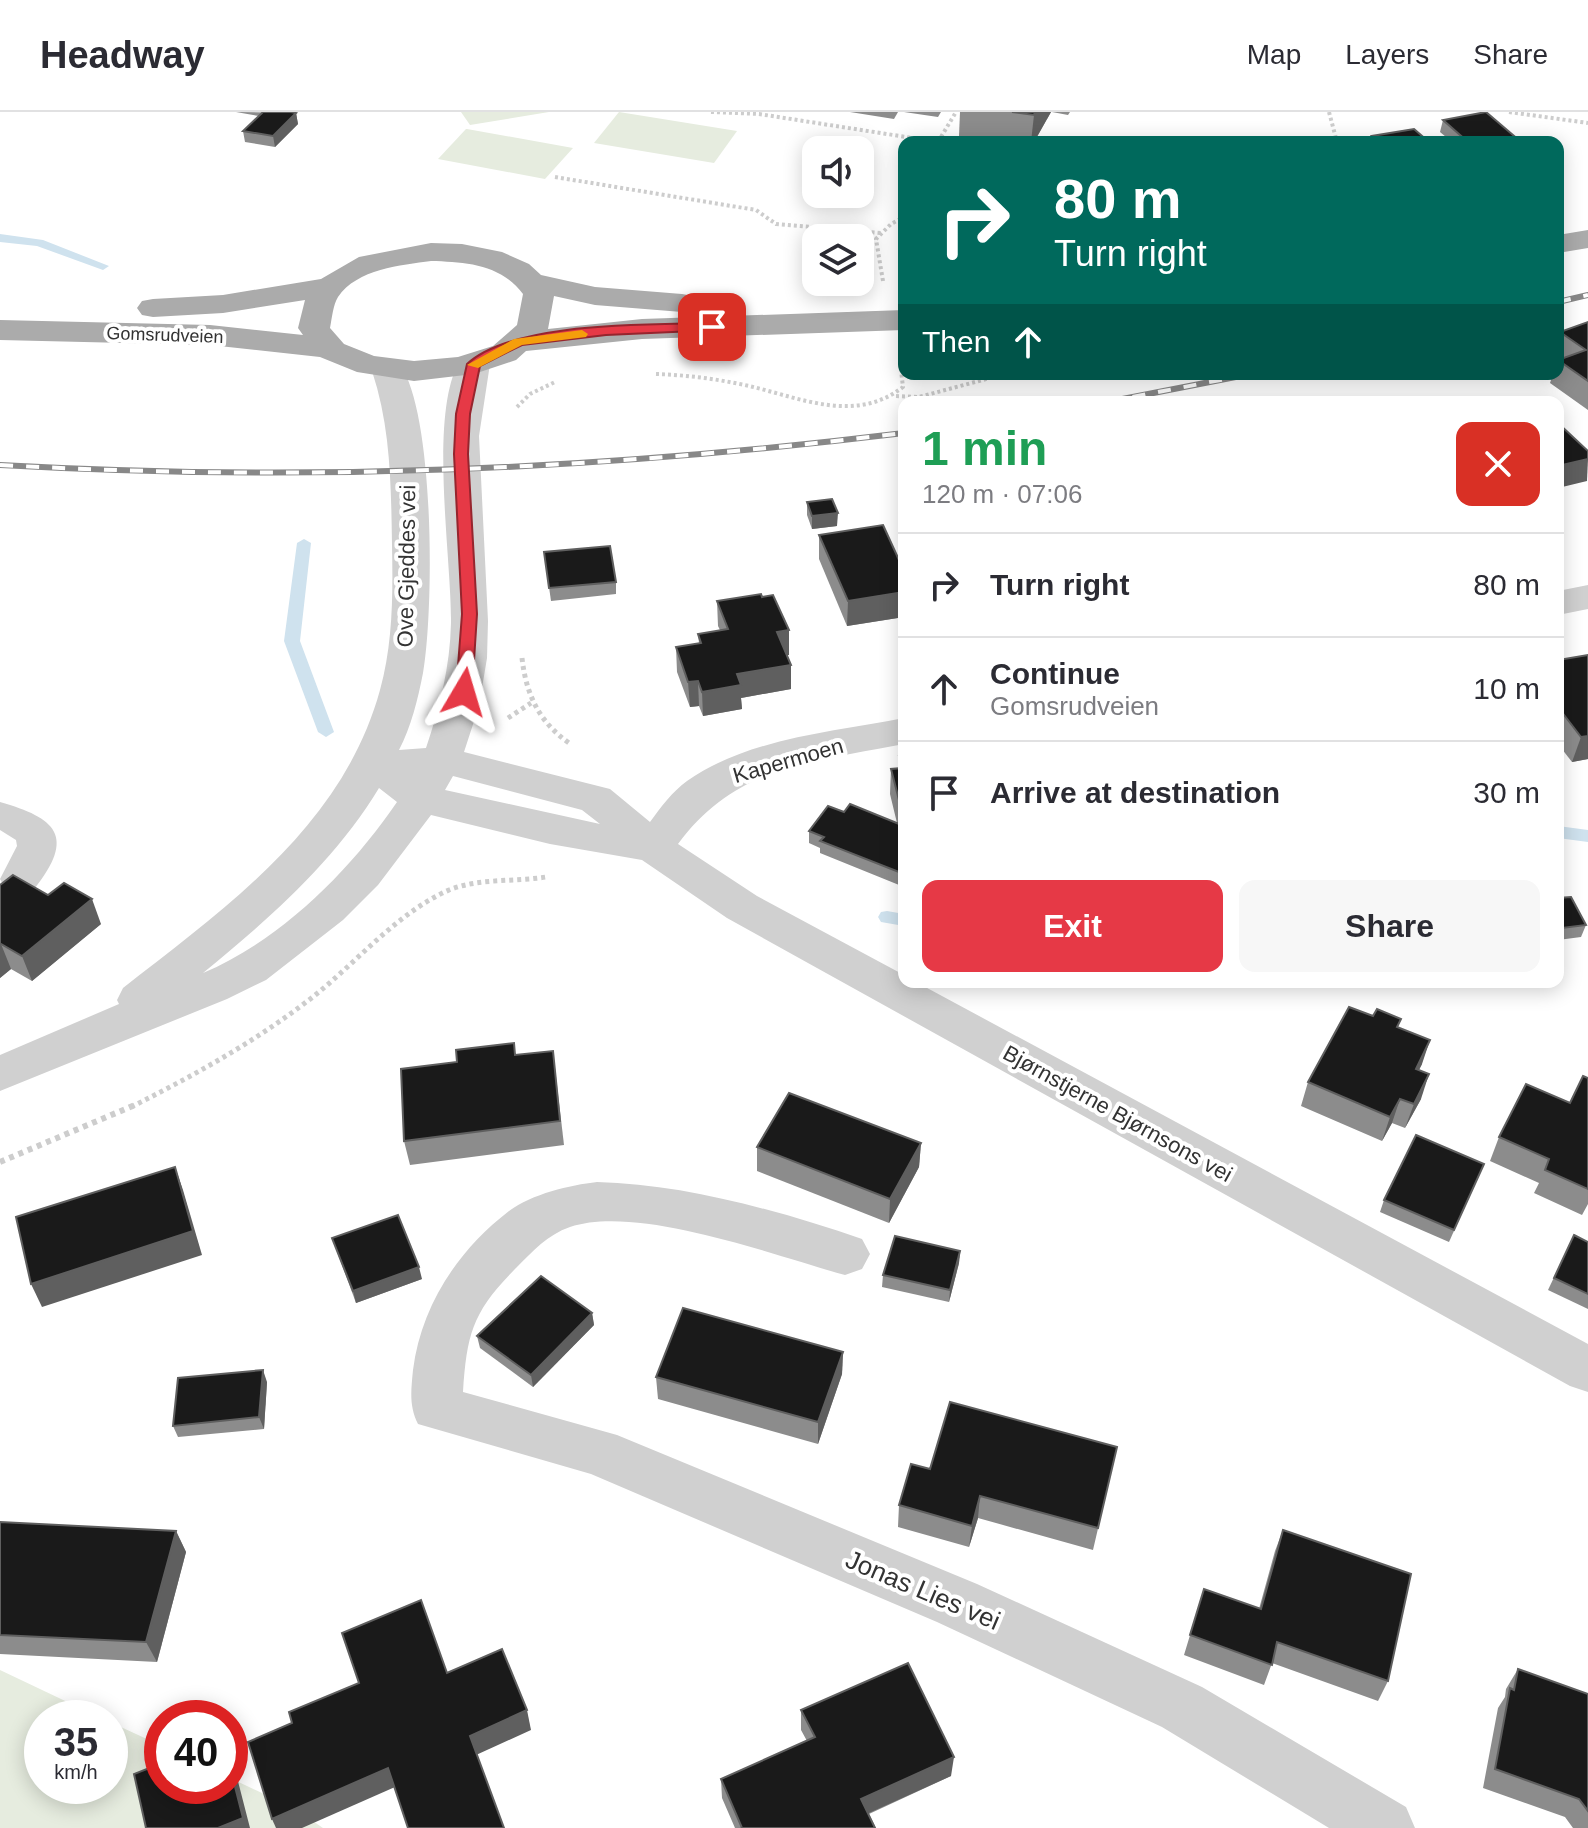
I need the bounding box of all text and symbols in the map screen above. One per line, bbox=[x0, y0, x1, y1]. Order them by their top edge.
text: Headway bbox=[40, 34, 205, 76]
text: Map bbox=[1247, 39, 1301, 70]
text: Layers bbox=[1345, 39, 1429, 70]
text: Share bbox=[1473, 39, 1548, 70]
map controls bbox=[802, 136, 874, 296]
button: sound bbox=[802, 136, 874, 208]
text: 80 m bbox=[1054, 167, 1182, 230]
icon: right bbox=[922, 168, 1026, 272]
button: layers bbox=[802, 224, 874, 296]
text: Turn right bbox=[1054, 233, 1207, 274]
pin bbox=[678, 293, 746, 361]
icon: arrive bbox=[690, 305, 734, 349]
icon: ahead bbox=[1006, 320, 1050, 364]
street label: Gomsrudveien bbox=[106, 323, 224, 347]
text: Then bbox=[922, 325, 990, 358]
text: 1 min bbox=[922, 422, 1047, 475]
button: close bbox=[1456, 422, 1540, 506]
text: 120 m · 07:06 bbox=[922, 479, 1082, 509]
street label: Ove Gjeddes vei bbox=[393, 484, 420, 648]
icon: right bbox=[922, 563, 966, 607]
text: Turn right bbox=[990, 568, 1129, 601]
text: 80 m bbox=[1473, 568, 1540, 601]
position arrow bbox=[422, 650, 506, 734]
text: Continue bbox=[990, 657, 1120, 690]
icon: ahead bbox=[922, 667, 966, 711]
text: 10 m bbox=[1473, 672, 1540, 705]
text: Gomsrudveien bbox=[990, 691, 1159, 721]
street label: Kapermoen bbox=[730, 733, 846, 788]
icon: arrive bbox=[922, 771, 966, 815]
text: Arrive at destination bbox=[990, 776, 1280, 809]
text: 30 m bbox=[1473, 776, 1540, 809]
button: Exit bbox=[922, 880, 1223, 972]
button: Share bbox=[1239, 880, 1540, 972]
street label: Bjørnstjerne Bjørnsons vei bbox=[999, 1040, 1237, 1187]
street label: Jonas Lies vei bbox=[841, 1544, 1005, 1636]
speed limit sign: 40 bbox=[144, 1700, 248, 1804]
text: 35 bbox=[54, 1720, 98, 1764]
text: km/h bbox=[54, 1761, 98, 1783]

